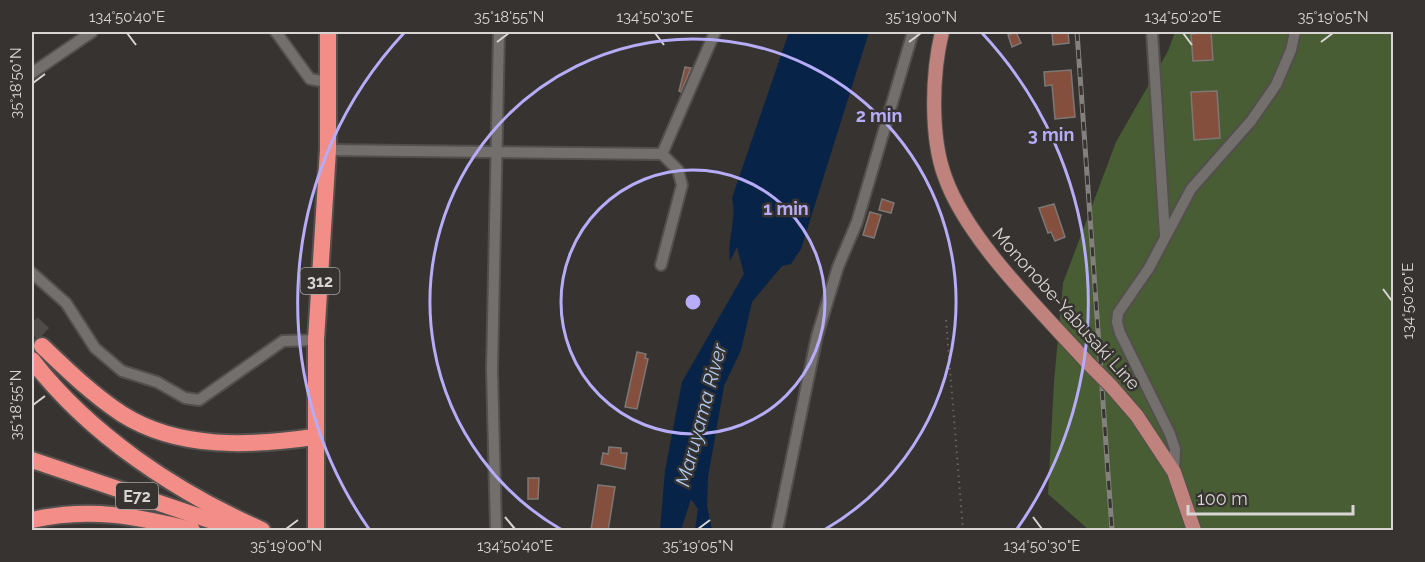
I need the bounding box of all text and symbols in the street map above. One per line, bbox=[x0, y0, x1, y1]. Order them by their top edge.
text: 134°50'40"E bbox=[89, 8, 165, 26]
text: 35°18'55"N bbox=[474, 8, 544, 26]
text: 134°50'30"E bbox=[617, 8, 693, 26]
text: 35°19'00"N bbox=[885, 8, 957, 26]
text: 134°50'20"E bbox=[1145, 8, 1221, 26]
text: 35°19'05"N bbox=[1297, 8, 1369, 26]
text: 35°18'50"N bbox=[7, 47, 25, 119]
text: 2 min bbox=[856, 105, 902, 126]
text: 3 min bbox=[1028, 124, 1074, 145]
text: 1 min bbox=[763, 198, 809, 219]
street label: Mononobe-Yabusaki Line bbox=[988, 223, 1145, 394]
text: 134°50'20"E bbox=[1399, 263, 1417, 339]
road number: 312 bbox=[300, 268, 340, 294]
centre of rings bbox=[683, 292, 703, 312]
water label: Maruyama River bbox=[670, 340, 732, 489]
text: 35°18'55"N bbox=[7, 370, 25, 440]
scale bar bbox=[1188, 478, 1353, 516]
road number: E72 bbox=[116, 483, 158, 509]
text: 100 m bbox=[1197, 488, 1248, 509]
text: 35°19'00"N bbox=[250, 537, 322, 555]
text: 134°50'40"E bbox=[477, 537, 553, 555]
text: 35°19'05"N bbox=[662, 537, 734, 555]
text: 134°50'30"E bbox=[1004, 537, 1080, 555]

